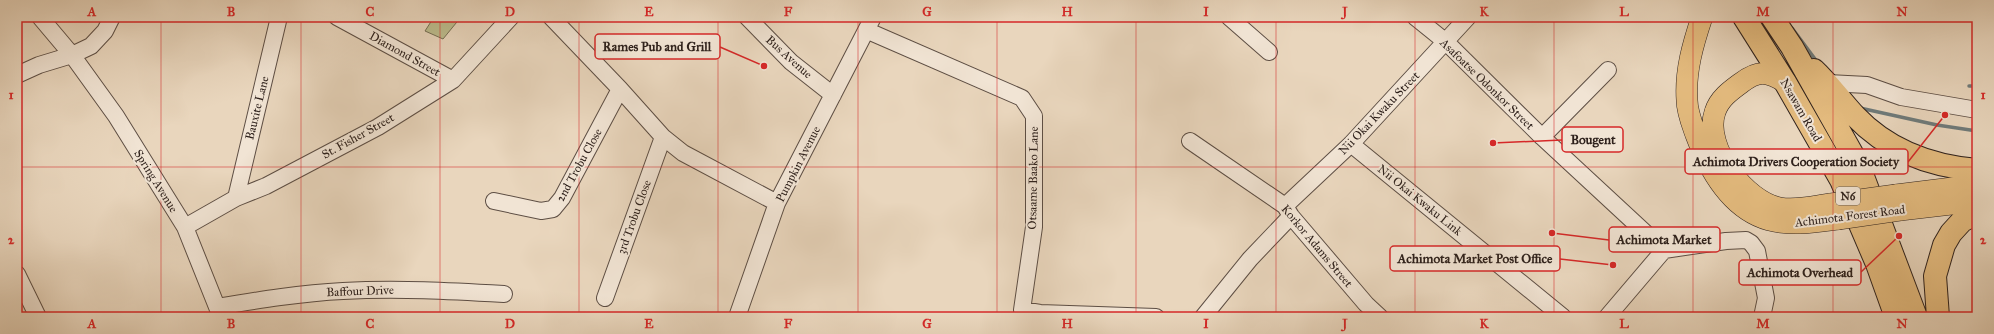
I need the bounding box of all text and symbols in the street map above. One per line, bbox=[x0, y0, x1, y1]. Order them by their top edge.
text: A bbox=[87, 4, 97, 20]
text: B bbox=[227, 4, 236, 20]
text: C bbox=[366, 4, 375, 20]
text: D bbox=[505, 4, 515, 20]
text: E bbox=[644, 4, 654, 20]
text: F bbox=[784, 4, 793, 20]
text: G bbox=[922, 4, 932, 20]
text: H bbox=[1061, 4, 1073, 20]
text: I bbox=[1203, 4, 1209, 20]
text: J bbox=[1340, 4, 1348, 20]
text: K bbox=[1479, 4, 1489, 20]
text: L bbox=[1619, 4, 1629, 20]
text: M bbox=[1756, 4, 1770, 20]
text: N bbox=[1896, 4, 1908, 20]
street label: Diamond Street bbox=[367, 29, 444, 80]
street label: Bus Avenue bbox=[763, 33, 815, 81]
callout: Rames Pub and Grill bbox=[595, 34, 720, 59]
street label: Asafoatse Odonkor Street bbox=[1436, 35, 1537, 133]
text: Rames Pub and Grill bbox=[603, 39, 712, 55]
street label: Nii Okai Kwaku Street bbox=[1336, 68, 1423, 158]
street label: Bauxite Lane bbox=[242, 75, 272, 141]
street label: Nsawam Road bbox=[1777, 76, 1825, 144]
text: 1 bbox=[8, 87, 14, 103]
text: 1 bbox=[1980, 87, 1986, 103]
street label: St. Fisher Street bbox=[319, 110, 397, 162]
street label: Pumpkin Avenue bbox=[773, 124, 823, 204]
street label: 2nd Trobu Close bbox=[553, 126, 605, 204]
street label: Otsaame Baako Lane bbox=[1025, 126, 1041, 230]
callout: Bougent bbox=[1562, 127, 1623, 152]
text: Bougent bbox=[1570, 132, 1616, 148]
street label: Spring Avenue bbox=[130, 147, 181, 215]
callout: Achimota Drivers Cooperation Society bbox=[1685, 149, 1908, 174]
text: Achimota Drivers Cooperation Society bbox=[1692, 154, 1900, 170]
street label: Nii Okai Kwaku Link bbox=[1375, 162, 1465, 239]
street label: 3rd Trobu Close bbox=[614, 178, 654, 256]
road number: N6 bbox=[1836, 187, 1860, 205]
street label: Korkor Adams Street bbox=[1278, 202, 1356, 291]
street label: Achimota Forest Road bbox=[1793, 202, 1906, 230]
callout: Achimota Market bbox=[1609, 227, 1720, 252]
text: 2 bbox=[8, 232, 15, 248]
text: Achimota Market bbox=[1616, 232, 1712, 248]
text: 2 bbox=[1980, 232, 1987, 248]
callout: Achimota Market Post Office bbox=[1390, 246, 1560, 271]
text: Achimota Market Post Office bbox=[1397, 251, 1553, 267]
callout: Achimota Overhead bbox=[1739, 260, 1861, 285]
text: Achimota Overhead bbox=[1746, 265, 1854, 281]
street label: Baffour Drive bbox=[326, 283, 394, 299]
text: A bbox=[87, 316, 97, 332]
text: B bbox=[227, 316, 236, 332]
text: C bbox=[366, 316, 375, 332]
text: D bbox=[505, 316, 515, 332]
text: E bbox=[644, 316, 654, 332]
text: F bbox=[784, 316, 793, 332]
text: G bbox=[922, 316, 932, 332]
text: H bbox=[1061, 316, 1073, 332]
text: I bbox=[1203, 316, 1209, 332]
text: J bbox=[1340, 316, 1348, 332]
text: K bbox=[1479, 316, 1489, 332]
text: L bbox=[1619, 316, 1629, 332]
text: M bbox=[1756, 316, 1770, 332]
text: N bbox=[1896, 316, 1908, 332]

